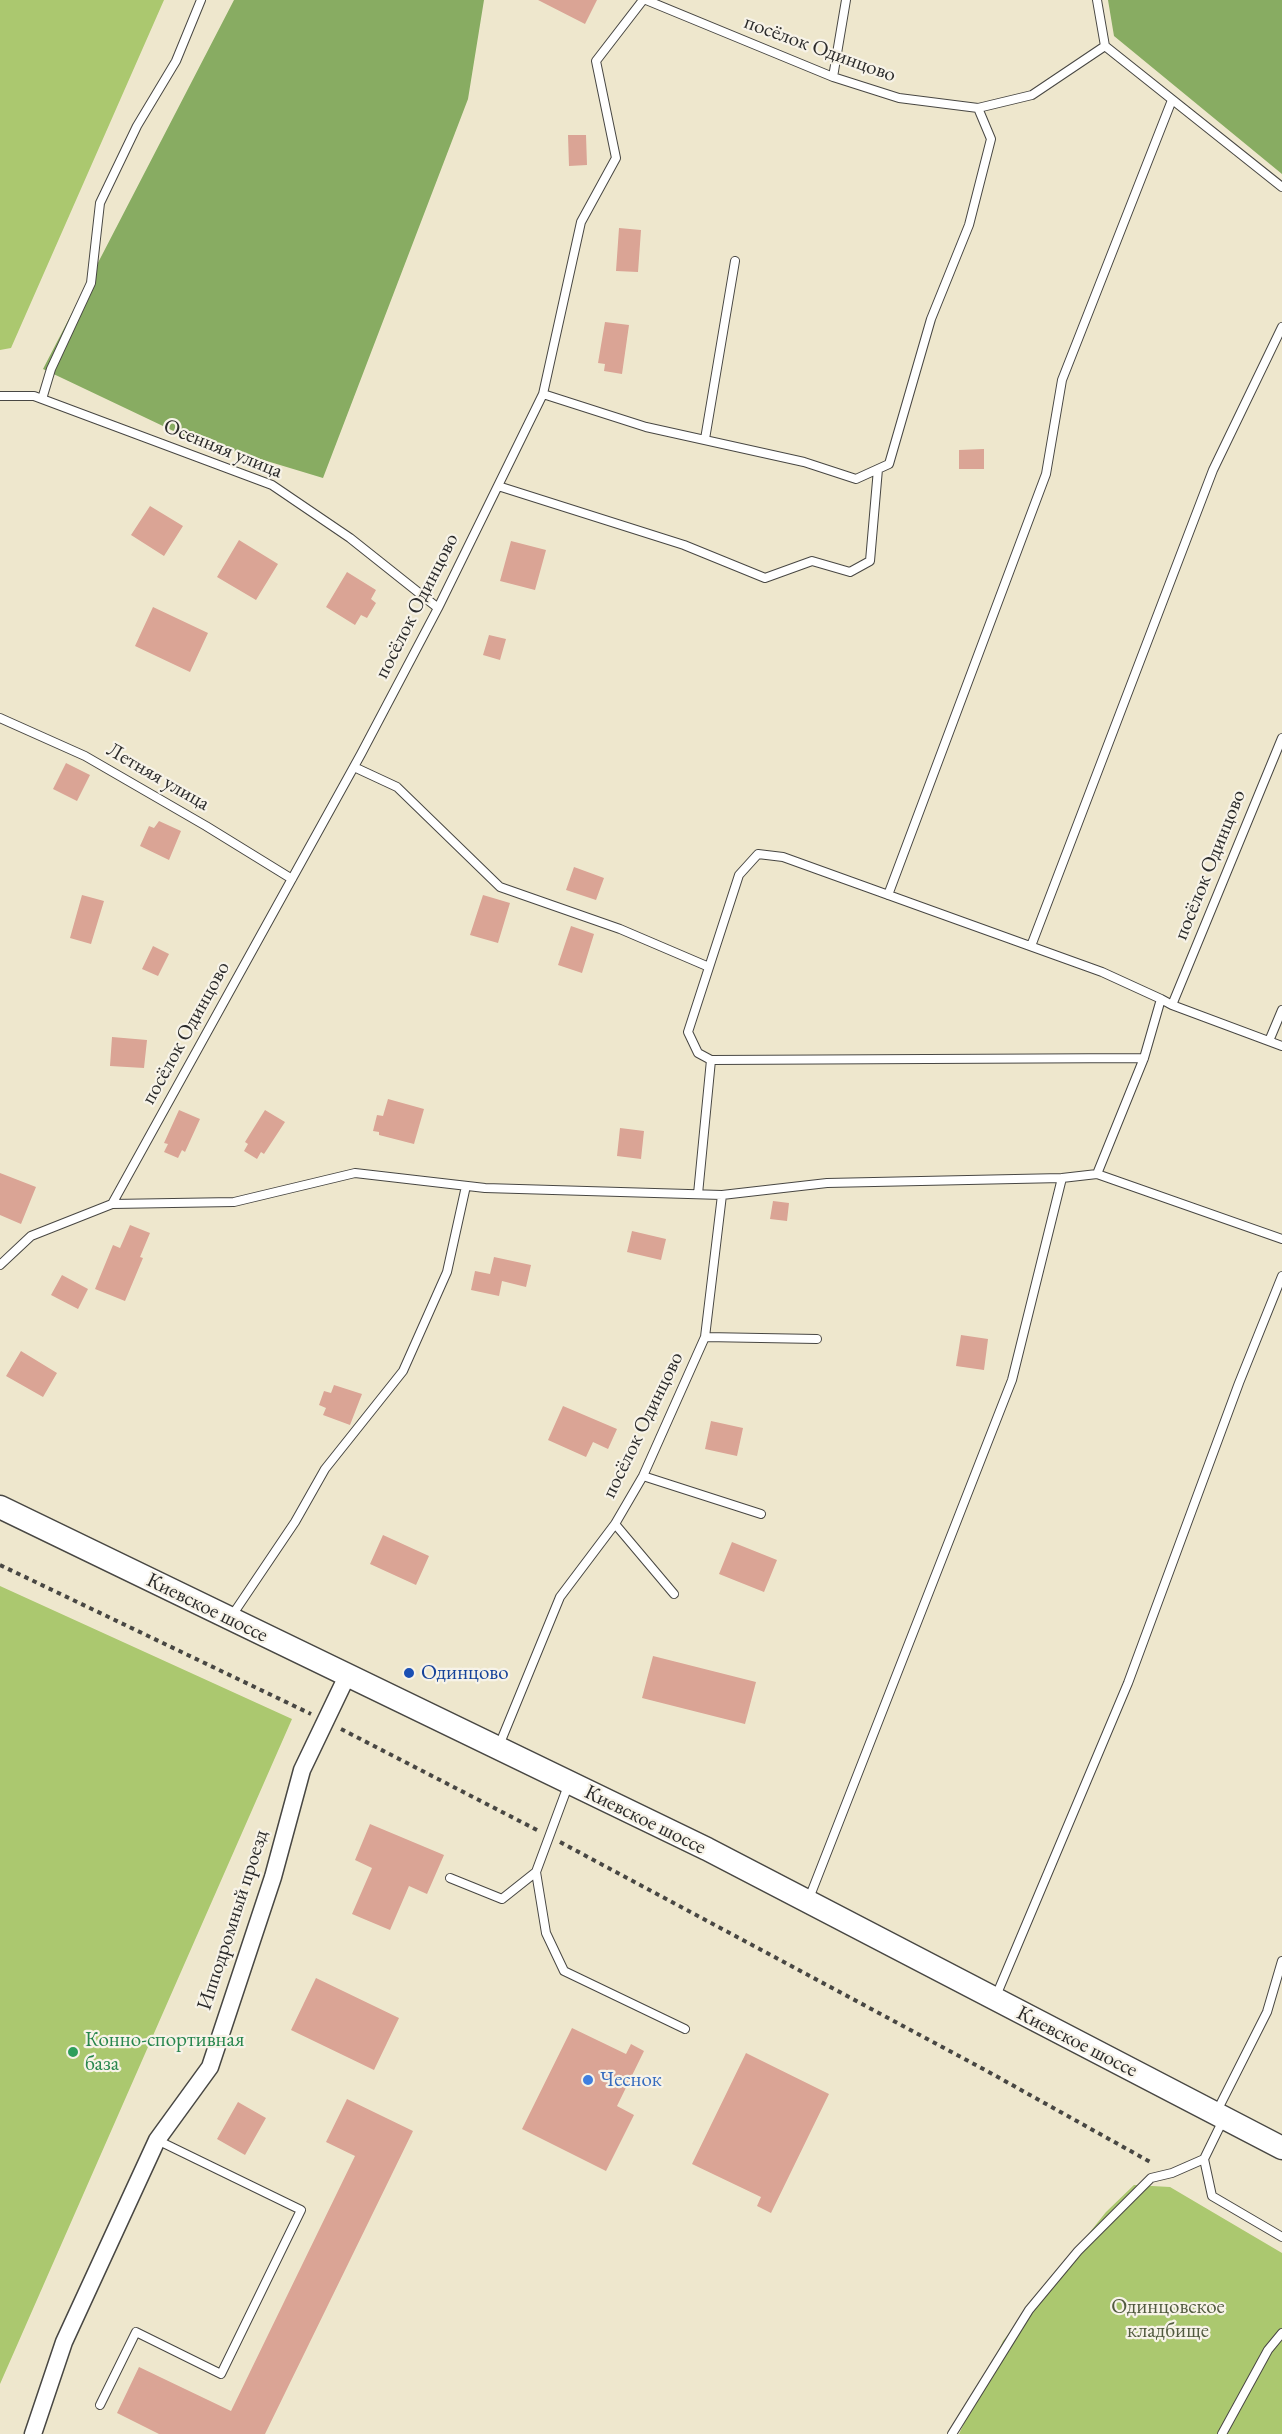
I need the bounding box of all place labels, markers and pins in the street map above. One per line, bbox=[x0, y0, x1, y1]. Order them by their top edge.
place label: Одинцово bbox=[421, 1660, 509, 1686]
marker: Одинцово bbox=[402, 1666, 416, 1680]
place label: Конно-спортивная база bbox=[85, 2027, 244, 2077]
marker: Конно-спортивная база bbox=[66, 2045, 80, 2059]
place label: Чеснок bbox=[600, 2067, 662, 2093]
marker: Чеснок bbox=[581, 2073, 595, 2087]

